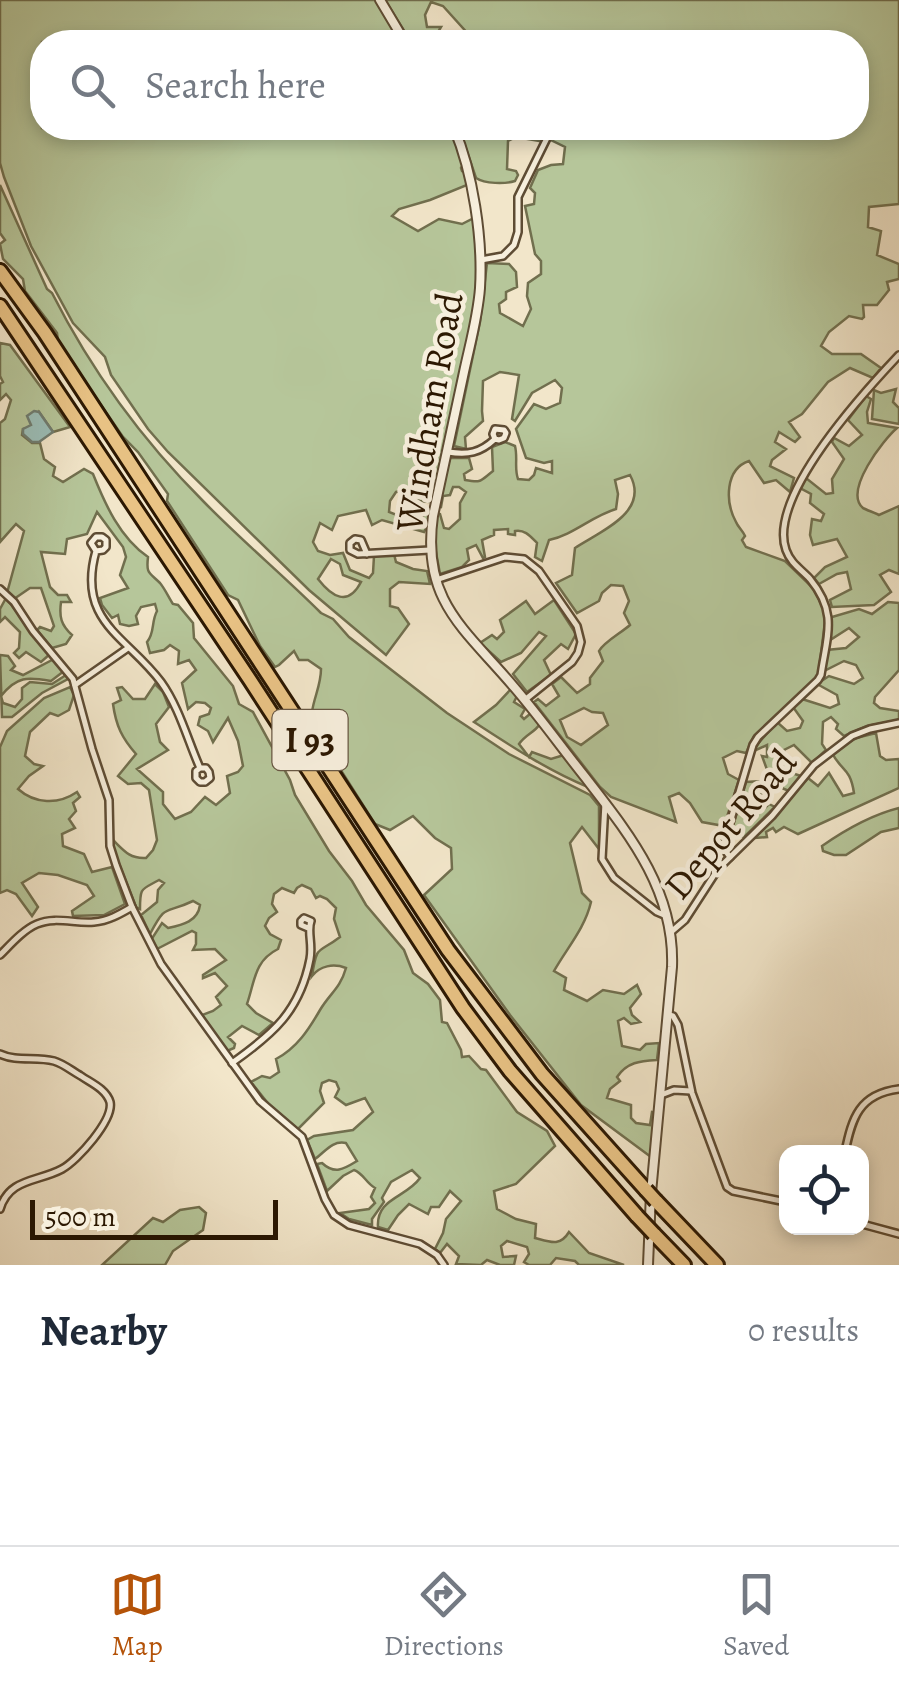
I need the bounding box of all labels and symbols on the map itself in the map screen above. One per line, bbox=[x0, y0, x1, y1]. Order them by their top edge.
street label: Windham Road bbox=[382, 288, 476, 537]
road number: I 93 bbox=[272, 710, 348, 770]
street label: Depot Road bbox=[652, 737, 809, 910]
scale bar bbox=[30, 1195, 278, 1240]

